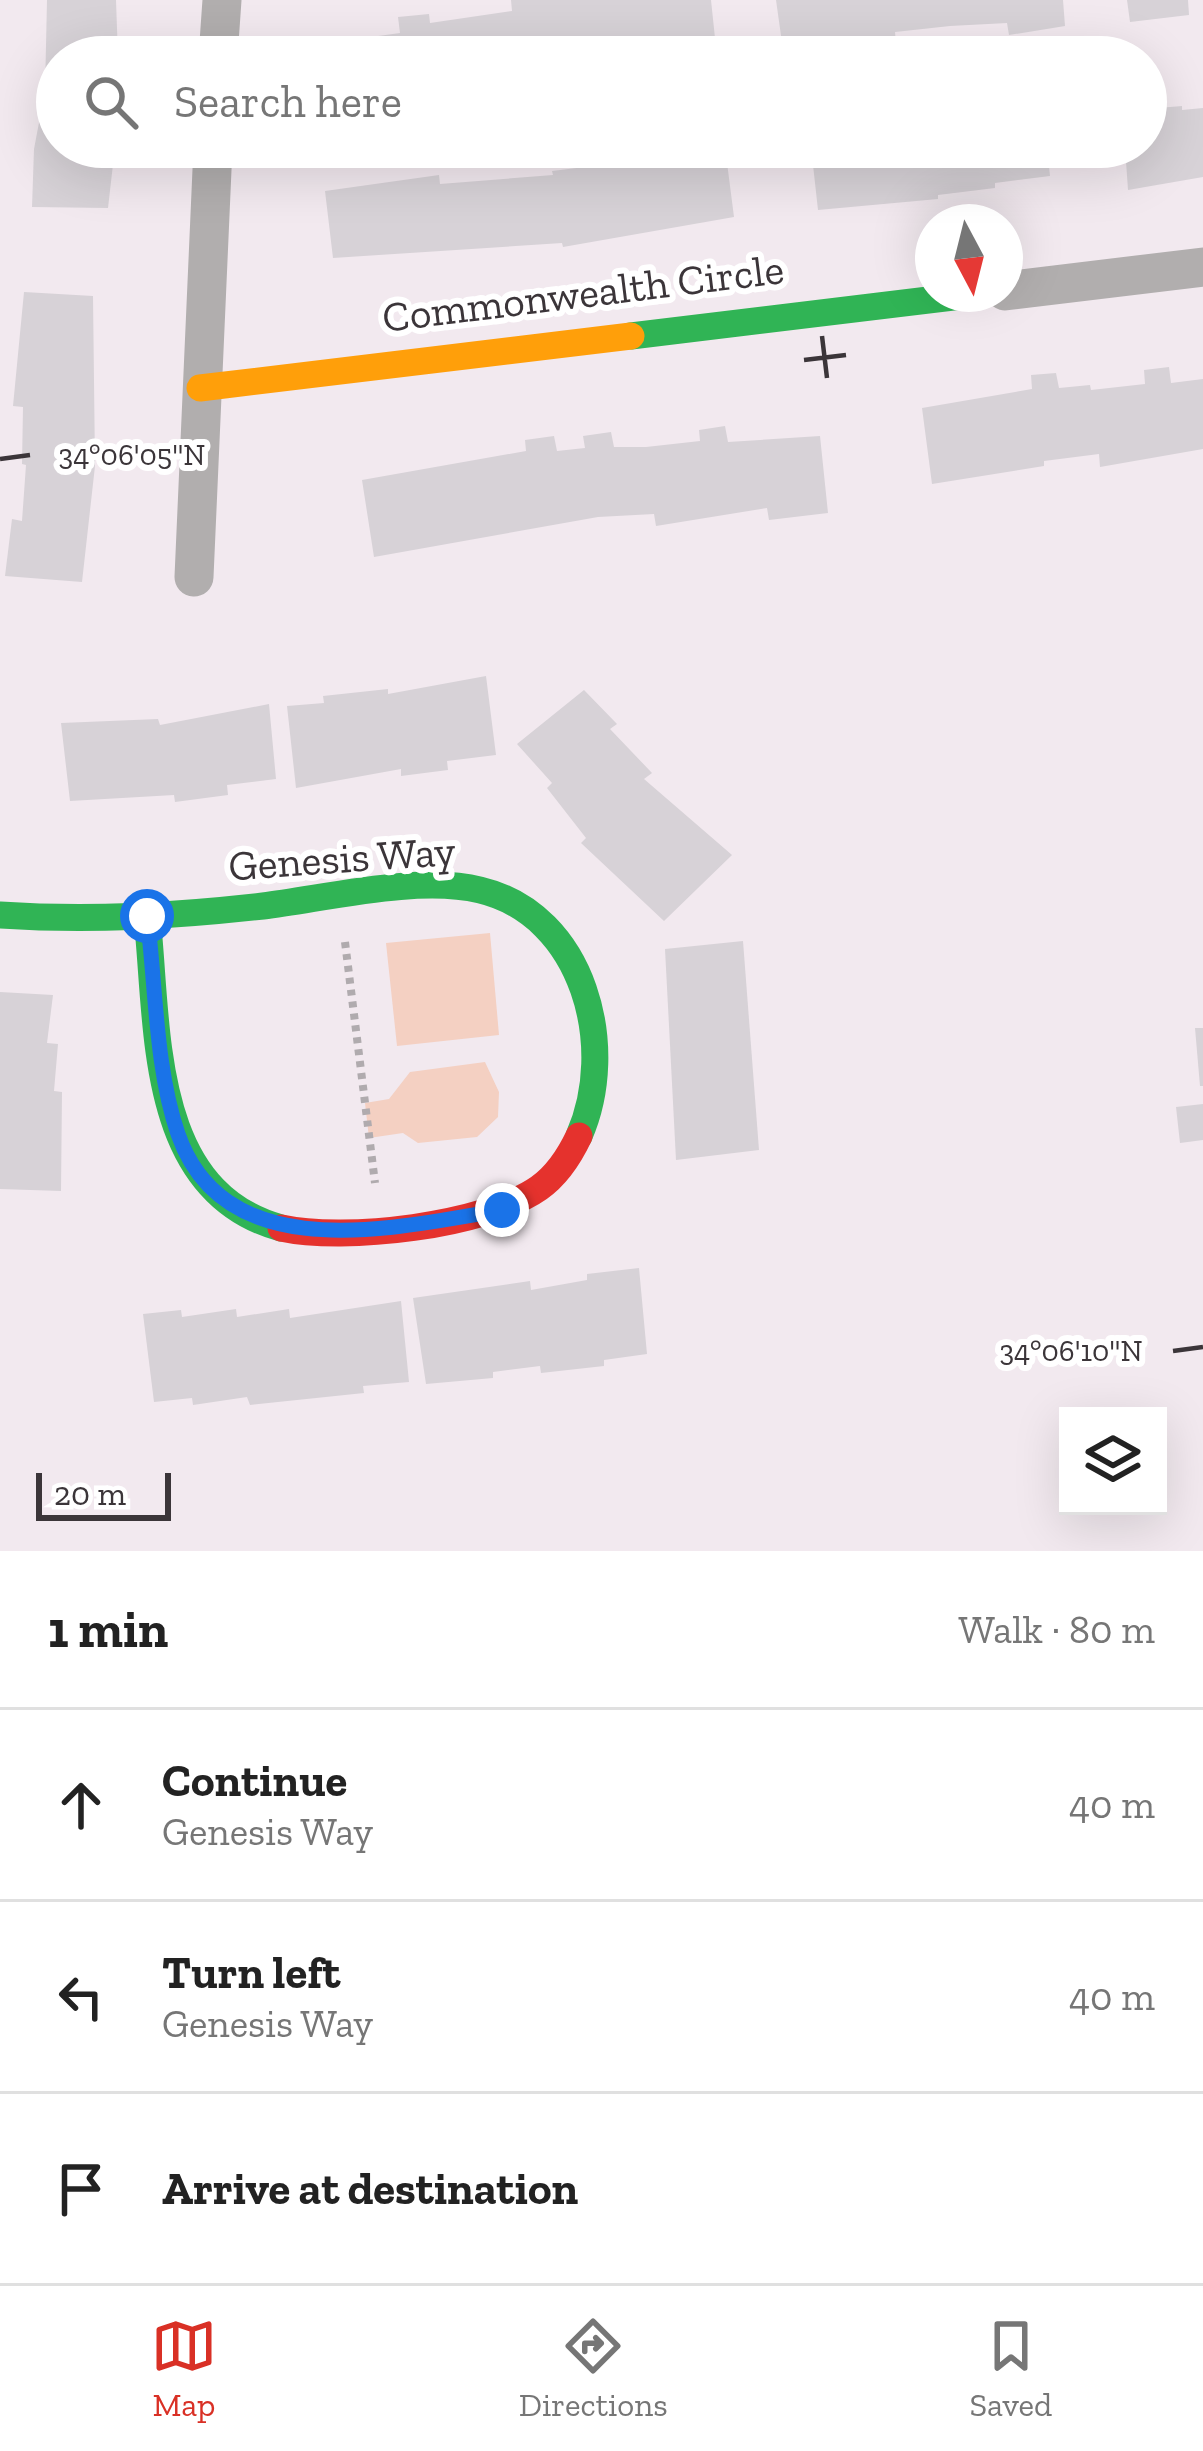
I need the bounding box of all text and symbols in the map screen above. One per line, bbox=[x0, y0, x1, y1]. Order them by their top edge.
search box bbox=[36, 36, 1167, 168]
icon: search bbox=[78, 69, 144, 135]
text: Search here bbox=[174, 75, 402, 129]
north arrow bbox=[915, 204, 1023, 312]
street label: Commonwealth Circle bbox=[379, 243, 787, 343]
text: 34°06'05"N bbox=[59, 437, 205, 473]
street label: Genesis Way bbox=[227, 825, 458, 891]
route start bbox=[120, 889, 174, 943]
route end bbox=[475, 1183, 529, 1237]
text: 34°06'10"N bbox=[999, 1333, 1143, 1369]
map controls bbox=[1059, 1407, 1167, 1515]
button: layers bbox=[1059, 1407, 1167, 1515]
scale bar bbox=[36, 1467, 171, 1520]
text: 20 m bbox=[54, 1474, 126, 1513]
text: 1 min bbox=[48, 1599, 168, 1660]
text: Walk · 80 m bbox=[959, 1606, 1155, 1653]
text: Continue bbox=[162, 1754, 347, 1808]
icon: ahead bbox=[48, 1772, 114, 1838]
text: 40 m bbox=[1069, 1781, 1155, 1828]
text: Genesis Way bbox=[162, 1808, 373, 1855]
text: Turn left bbox=[162, 1946, 340, 2000]
icon: left bbox=[48, 1964, 114, 2030]
text: 40 m bbox=[1069, 1973, 1155, 2020]
text: Genesis Way bbox=[162, 2000, 373, 2047]
icon: arrive bbox=[48, 2156, 114, 2222]
text: Arrive at destination bbox=[162, 2162, 578, 2216]
tab: Map bbox=[151, 2313, 217, 2424]
tab: Directions bbox=[519, 2313, 668, 2424]
tab: Saved bbox=[969, 2313, 1052, 2424]

